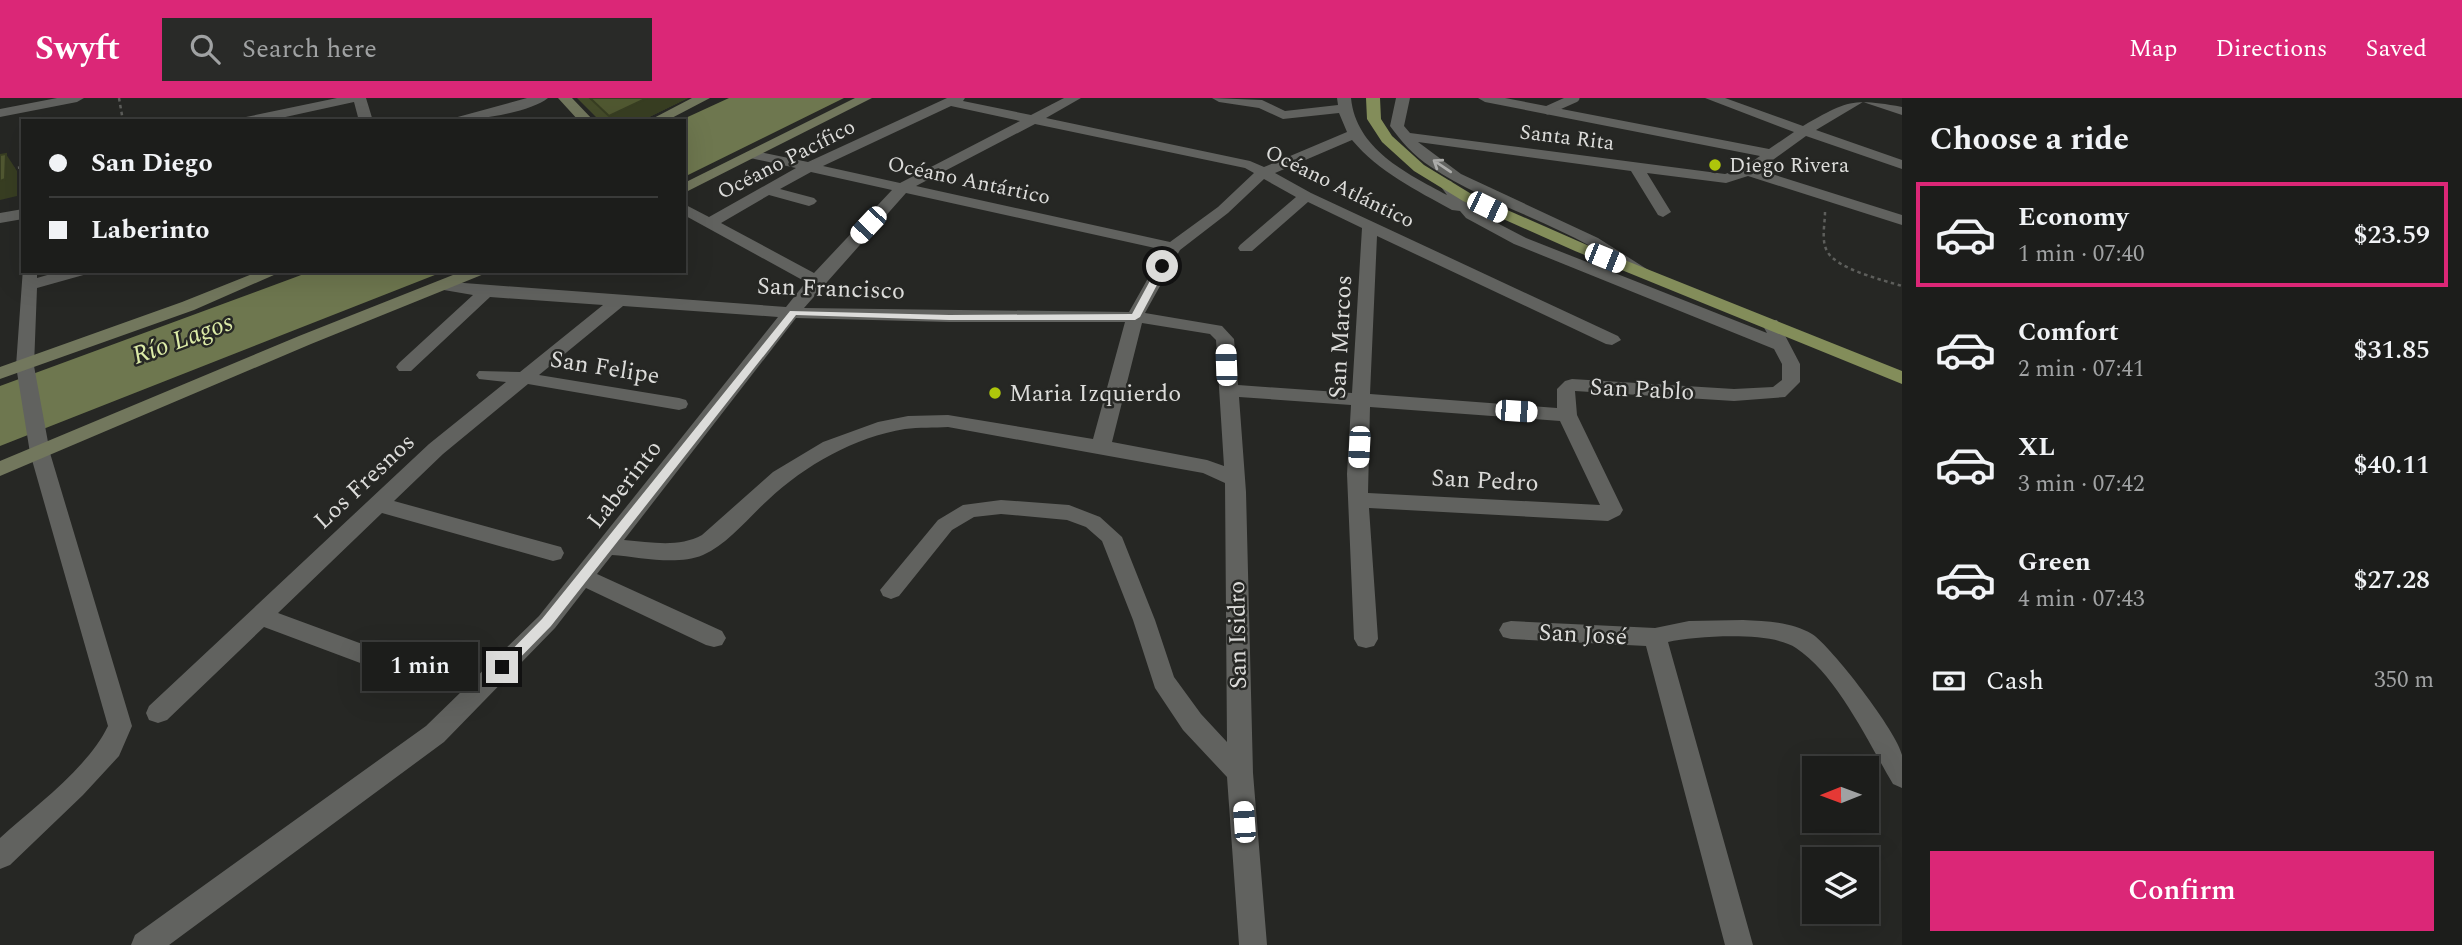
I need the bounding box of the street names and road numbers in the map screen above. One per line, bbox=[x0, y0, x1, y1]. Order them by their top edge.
street label: Océano Pacífico bbox=[712, 111, 861, 209]
street label: Santa Rita bbox=[1518, 116, 1617, 160]
street label: Océano Atlántico bbox=[1259, 137, 1420, 237]
street label: Océano Antártico bbox=[884, 148, 1053, 214]
street label: San Francisco bbox=[756, 268, 906, 310]
street label: San Marcos bbox=[1320, 274, 1362, 400]
street label: San Felipe bbox=[547, 342, 662, 394]
street label: San Pablo bbox=[1589, 369, 1695, 411]
street label: Los Fresnos bbox=[306, 425, 424, 538]
street label: Laberinto bbox=[578, 432, 671, 537]
street label: San Pedro bbox=[1430, 460, 1539, 502]
street label: San Isidro bbox=[1219, 581, 1257, 689]
street label: San José bbox=[1538, 615, 1628, 655]

